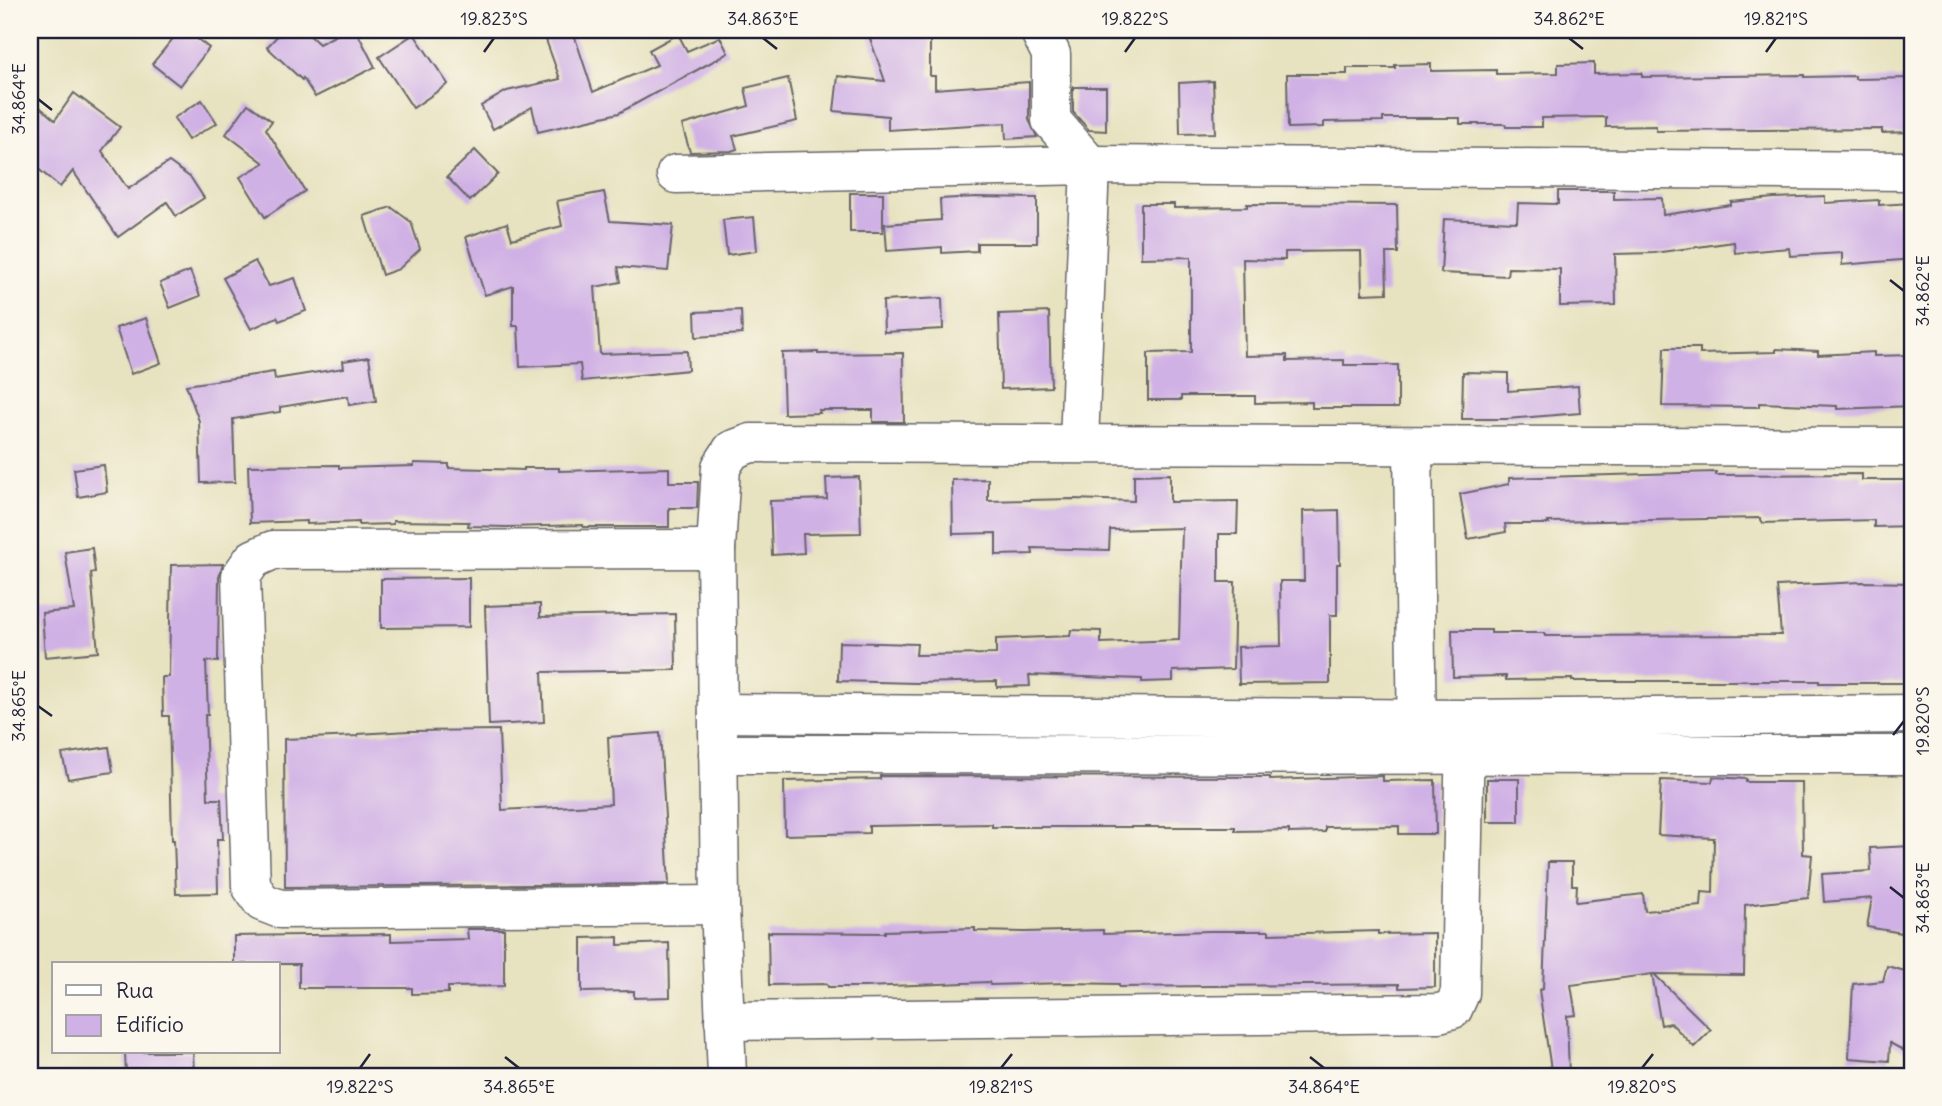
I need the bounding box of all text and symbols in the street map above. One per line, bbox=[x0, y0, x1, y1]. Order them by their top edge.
text: 19.823°S bbox=[460, 7, 528, 30]
text: 34.863°E bbox=[727, 7, 799, 30]
text: 19.822°S bbox=[1102, 7, 1168, 30]
text: 34.862°E bbox=[1533, 7, 1605, 30]
text: 19.821°S bbox=[1744, 7, 1808, 30]
text: 34.864°E bbox=[7, 63, 30, 135]
text: 34.862°E bbox=[1911, 255, 1934, 327]
text: 34.865°E bbox=[7, 670, 30, 742]
text: 19.820°S bbox=[1911, 687, 1934, 755]
text: 34.863°E bbox=[1911, 862, 1934, 934]
legend bbox=[52, 962, 280, 1054]
text: Rua bbox=[116, 977, 153, 1004]
text: Edifício bbox=[116, 1011, 184, 1038]
text: 19.822°S bbox=[327, 1075, 393, 1098]
text: 34.865°E bbox=[483, 1075, 555, 1098]
text: 19.821°S bbox=[969, 1075, 1033, 1098]
text: 34.864°E bbox=[1288, 1075, 1360, 1098]
text: 19.820°S bbox=[1608, 1075, 1676, 1098]

